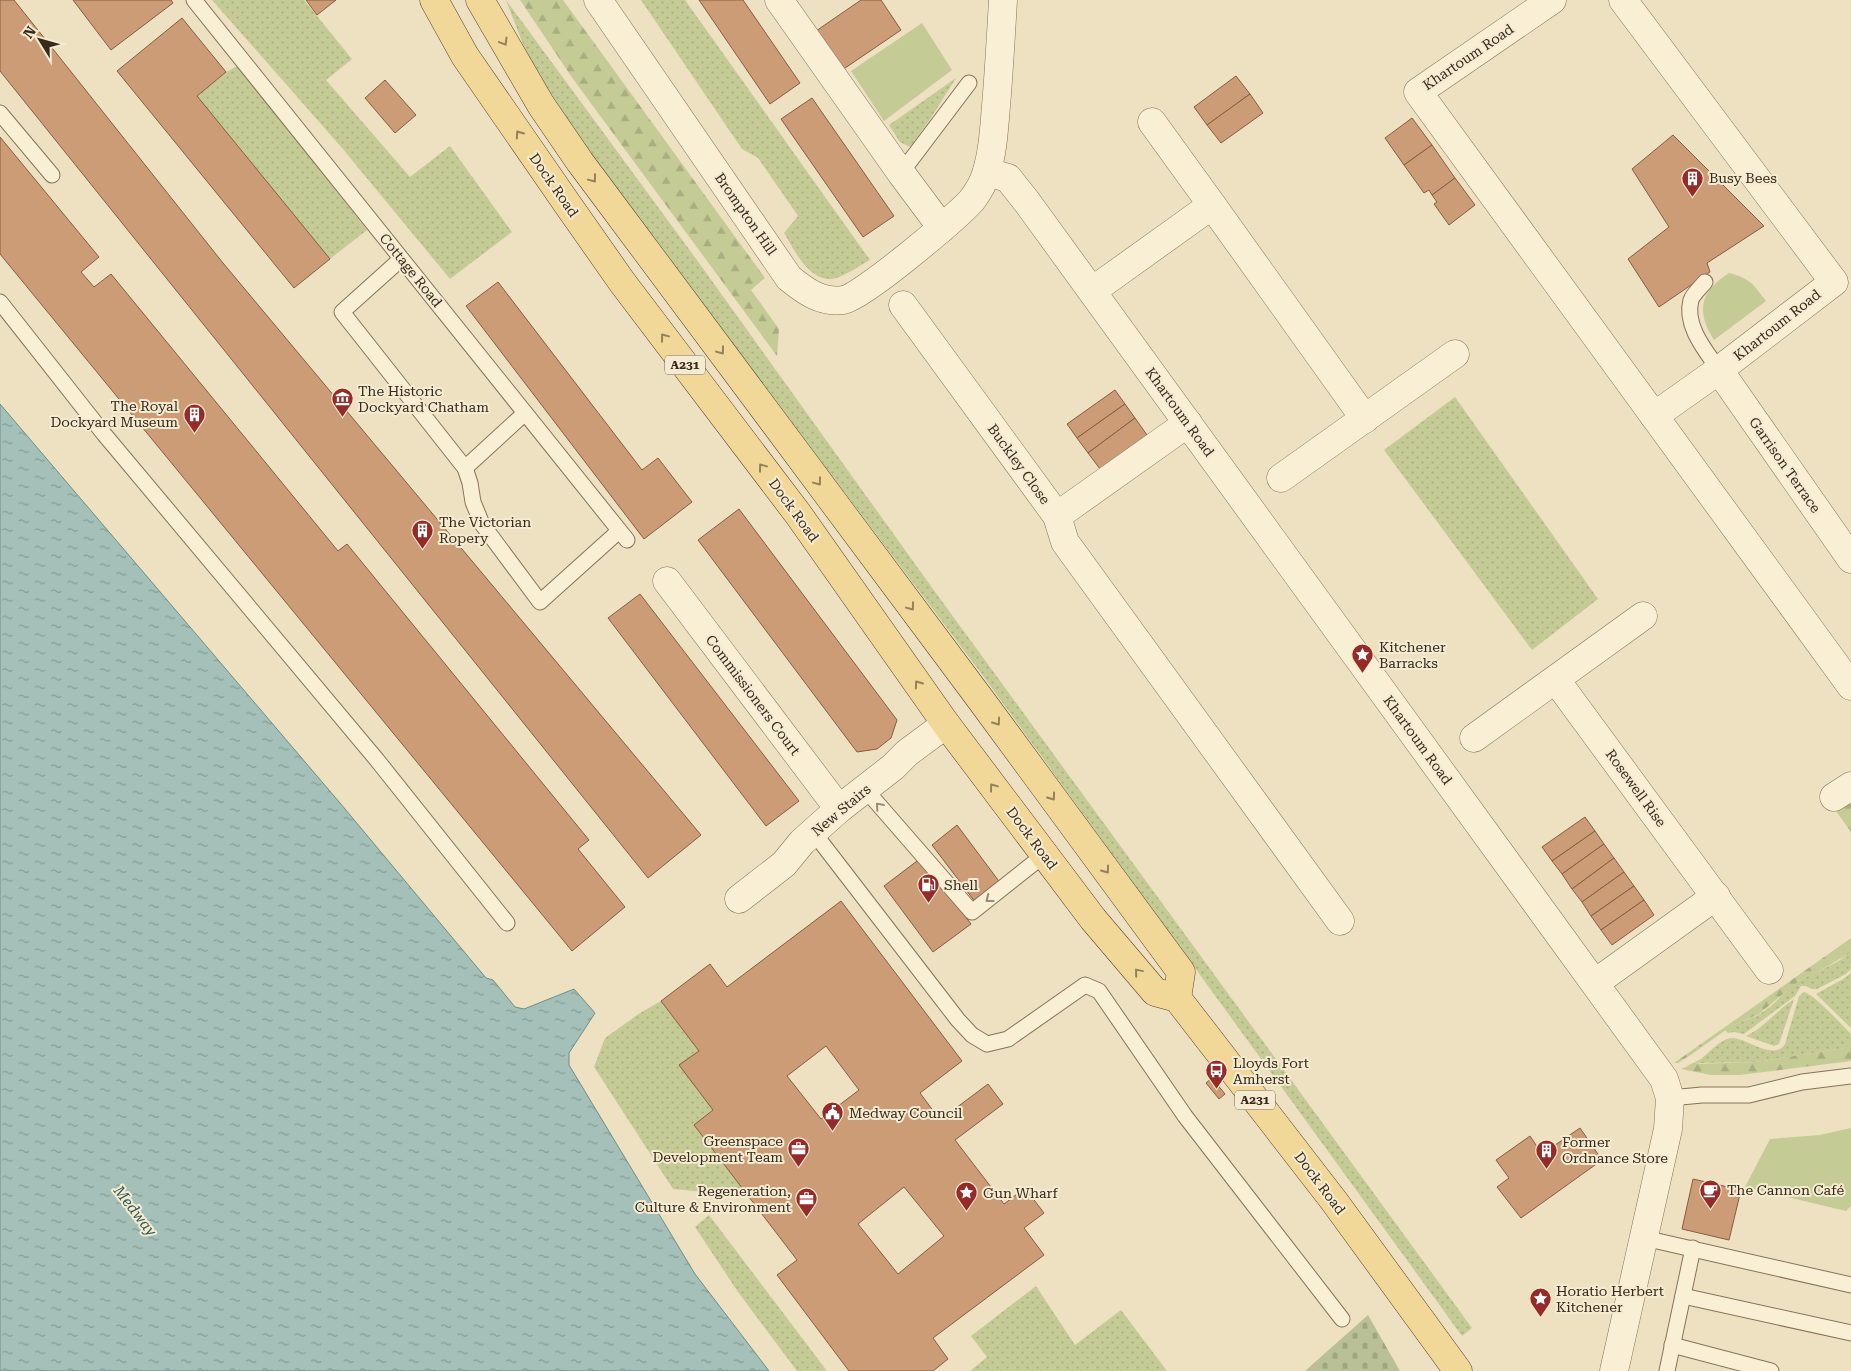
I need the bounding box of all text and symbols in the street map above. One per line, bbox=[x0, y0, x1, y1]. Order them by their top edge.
north arrow bbox=[15, 15, 65, 65]
street label: Khartoum Road bbox=[1420, 21, 1516, 93]
text: N bbox=[20, 23, 39, 41]
one-way arrow bbox=[498, 37, 508, 46]
one-way arrow bbox=[515, 130, 525, 139]
street label: Dock Road bbox=[526, 150, 582, 220]
building icon: Busy Bees bbox=[1681, 166, 1705, 197]
street label: Brompton Hill bbox=[712, 170, 781, 259]
place label: Busy Bees bbox=[1709, 170, 1777, 186]
one-way arrow bbox=[586, 173, 596, 182]
street label: Cottage Road bbox=[376, 230, 446, 310]
street label: Khartoum Road bbox=[1730, 286, 1824, 364]
one-way arrow bbox=[661, 333, 670, 343]
one-way arrow bbox=[715, 345, 724, 355]
road number: A231 bbox=[665, 356, 705, 374]
street label: Khartoum Road bbox=[1142, 364, 1218, 460]
place label: The Historic Dockyard Chatham bbox=[358, 383, 489, 415]
museum icon: The Historic Dockyard Chatham bbox=[330, 387, 354, 418]
place label: The Royal Dockyard Museum bbox=[50, 398, 179, 430]
building icon: The Royal Dockyard Museum bbox=[182, 402, 206, 433]
street label: Garrison Terrace bbox=[1746, 414, 1824, 516]
street label: Buckley Close bbox=[985, 421, 1054, 507]
one-way arrow bbox=[759, 463, 768, 473]
street label: Dock Road bbox=[766, 475, 822, 545]
one-way arrow bbox=[812, 476, 820, 485]
place label: The Victorian Ropery bbox=[439, 514, 531, 546]
building icon: The Victorian Ropery bbox=[411, 518, 435, 549]
one-way arrow bbox=[905, 601, 914, 611]
street label: Commissioners Court bbox=[703, 632, 803, 758]
place label: Kitchener Barracks bbox=[1379, 639, 1446, 671]
place icon: Kitchener Barracks bbox=[1351, 643, 1375, 674]
one-way arrow bbox=[915, 680, 924, 690]
street label: Khartoum Road bbox=[1380, 692, 1456, 788]
one-way arrow bbox=[991, 716, 1000, 726]
street label: Rosewell Rise bbox=[1603, 746, 1670, 830]
street label: New Stairs bbox=[808, 781, 874, 839]
one-way arrow bbox=[990, 783, 999, 793]
one-way arrow bbox=[1046, 791, 1055, 801]
one-way arrow bbox=[876, 802, 885, 811]
street label: Dock Road bbox=[1003, 804, 1061, 872]
one-way arrow bbox=[1100, 864, 1109, 874]
fuel station icon: Shell bbox=[916, 873, 940, 904]
place label: Shell bbox=[944, 877, 979, 893]
one-way arrow bbox=[985, 893, 994, 902]
one-way arrow bbox=[1135, 969, 1144, 978]
place label: Lloyds Fort Amherst bbox=[1233, 1055, 1309, 1087]
bus stop icon: Lloyds Fort Amherst bbox=[1205, 1059, 1229, 1090]
road number: A231 bbox=[1235, 1090, 1275, 1110]
public building icon: Medway Council bbox=[821, 1101, 845, 1132]
place label: Medway Council bbox=[849, 1105, 963, 1121]
place label: Greenspace Development Team bbox=[652, 1133, 783, 1165]
place label: Former Ordnance Store bbox=[1562, 1134, 1668, 1166]
office icon: Greenspace Development Team bbox=[787, 1137, 811, 1168]
building icon: Former Ordnance Store bbox=[1534, 1138, 1558, 1169]
street label: Dock Road bbox=[1291, 1149, 1349, 1217]
cafe icon: The Cannon Café bbox=[1699, 1178, 1723, 1209]
water label: Medway bbox=[109, 1181, 160, 1240]
place icon: Gun Wharf bbox=[955, 1181, 979, 1212]
place label: The Cannon Café bbox=[1727, 1182, 1845, 1198]
place label: Regeneration, Culture & Environment bbox=[635, 1183, 791, 1215]
place label: Gun Wharf bbox=[983, 1185, 1058, 1201]
office icon: Regeneration, Culture & Environment bbox=[795, 1187, 819, 1218]
place label: Horatio Herbert Kitchener bbox=[1556, 1283, 1664, 1315]
place icon: Horatio Herbert Kitchener bbox=[1528, 1287, 1552, 1318]

